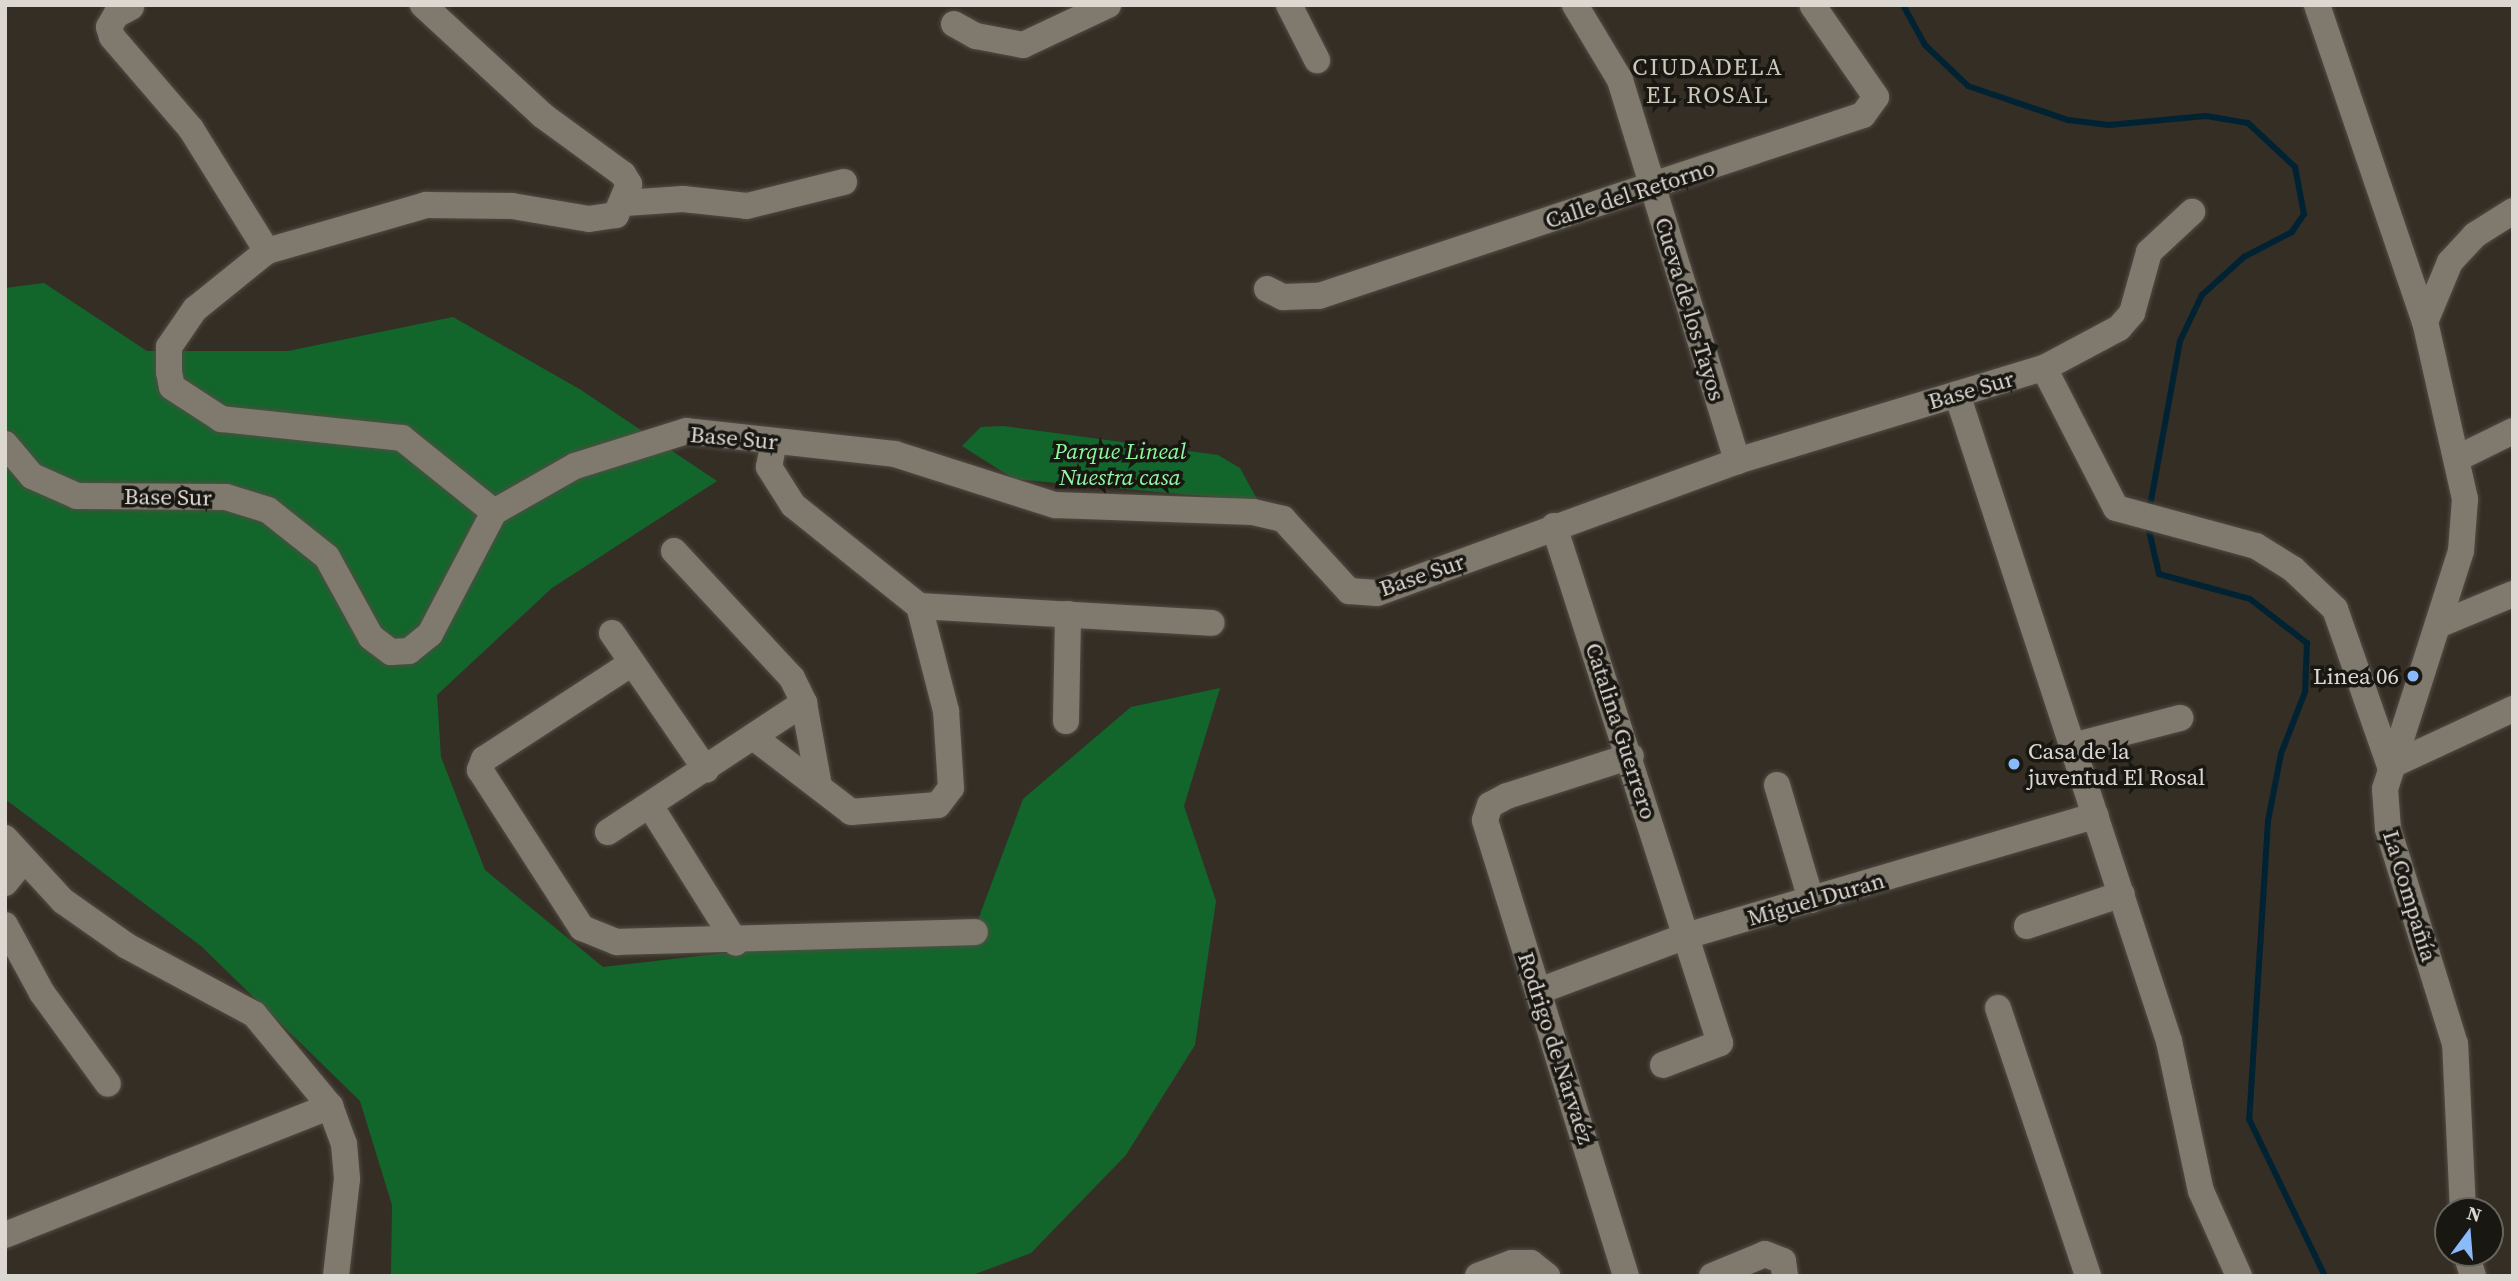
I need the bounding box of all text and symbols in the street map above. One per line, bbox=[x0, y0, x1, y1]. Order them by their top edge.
district label: CIUDADELA EL ROSAL bbox=[1633, 53, 1783, 109]
street label: Calle del Retorno bbox=[1542, 154, 1718, 234]
street label: Cueva de los Tayos bbox=[1649, 214, 1731, 404]
street label: Base Sur bbox=[1925, 365, 2017, 415]
street label: Base Sur bbox=[689, 420, 779, 456]
park label: Parque Lineal Nuestra casa bbox=[1054, 437, 1186, 491]
street label: Base Sur bbox=[124, 482, 212, 512]
street label: Base Sur bbox=[1376, 548, 1468, 602]
street label: Catalina Guerrero bbox=[1579, 639, 1663, 823]
place label: Linea 06 bbox=[2313, 662, 2399, 690]
marker: Linea 06 bbox=[2405, 668, 2421, 684]
place label: Casa de la juventud El Rosal bbox=[2028, 737, 2205, 791]
marker: Casa de la juventud El Rosal bbox=[2006, 756, 2022, 772]
street label: La Compañía bbox=[2377, 827, 2443, 965]
street label: Miguel Duran bbox=[1744, 866, 1888, 932]
street label: Rodrigo de Narvaéz bbox=[1512, 949, 1600, 1147]
north arrow bbox=[2434, 1197, 2504, 1267]
text: N bbox=[2464, 1199, 2484, 1228]

